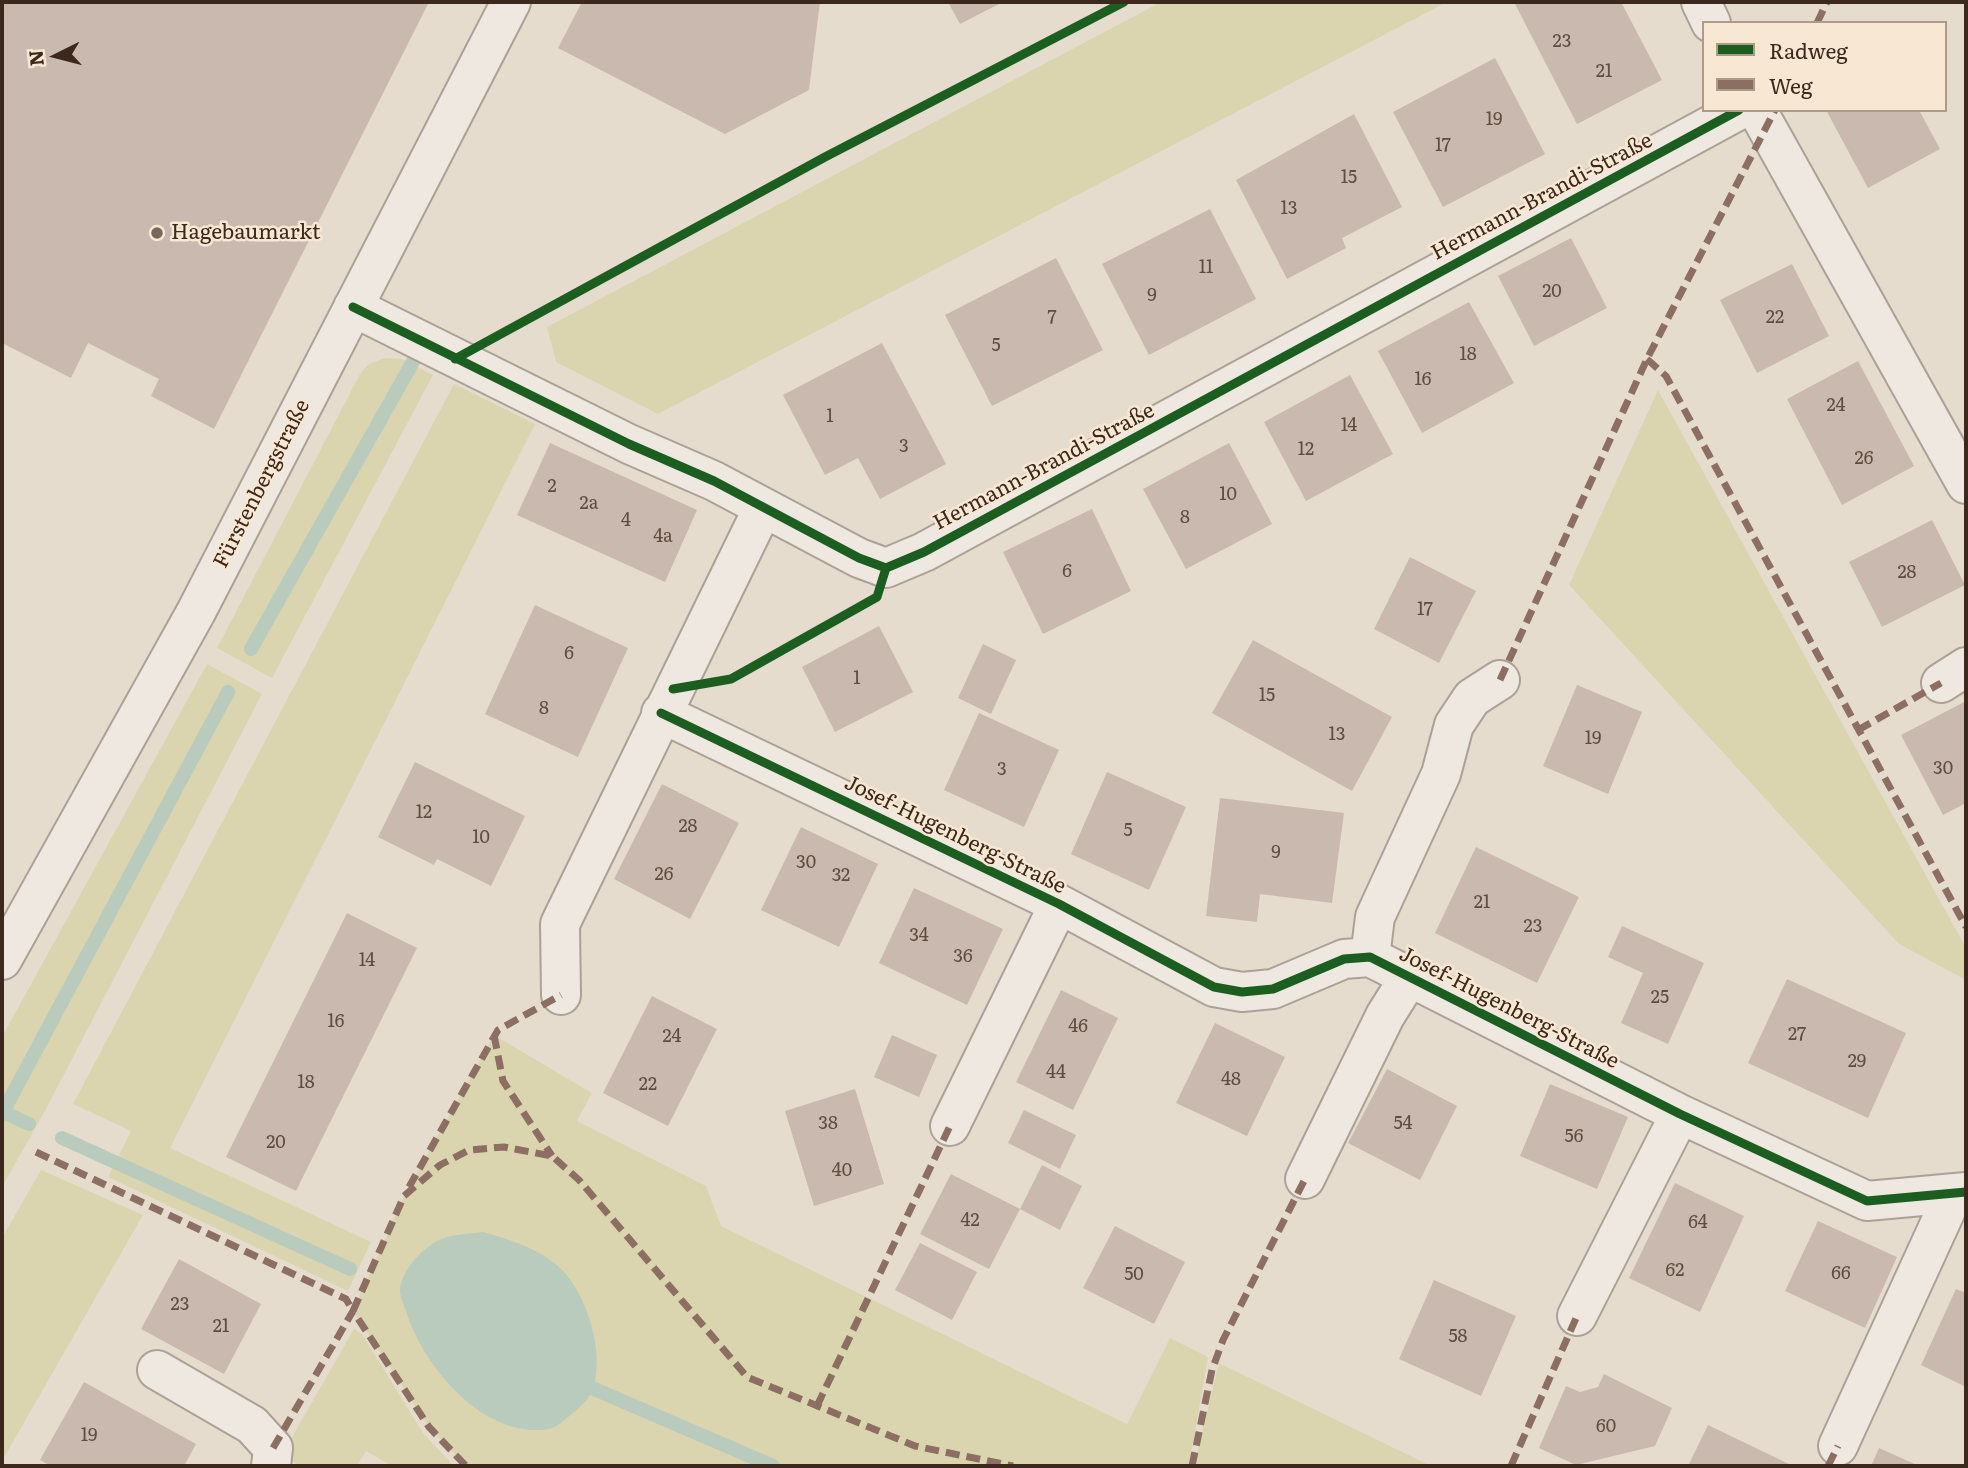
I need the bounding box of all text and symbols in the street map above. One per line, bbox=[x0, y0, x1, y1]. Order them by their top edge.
north arrow bbox=[21, 21, 91, 91]
legend bbox=[1702, 21, 1947, 112]
house number: 23 bbox=[1553, 31, 1571, 53]
text: Radweg bbox=[1769, 34, 1848, 65]
text: N bbox=[20, 49, 50, 68]
house number: 21 bbox=[1596, 61, 1612, 83]
text: Weg bbox=[1769, 69, 1813, 100]
house number: 19 bbox=[1486, 109, 1502, 131]
street label: Hermann-Brandi-Straße bbox=[1427, 128, 1657, 266]
house number: 17 bbox=[1435, 135, 1451, 157]
house number: 15 bbox=[1341, 167, 1357, 189]
house number: 13 bbox=[1280, 198, 1298, 220]
place label: Hagebaumarkt bbox=[171, 220, 321, 246]
marker: Hagebaumarkt bbox=[149, 225, 165, 241]
house number: 11 bbox=[1199, 257, 1213, 279]
house number: 20 bbox=[1542, 281, 1562, 303]
house number: 9 bbox=[1147, 285, 1157, 307]
house number: 7 bbox=[1047, 307, 1057, 329]
house number: 22 bbox=[1766, 307, 1784, 329]
house number: 5 bbox=[991, 335, 1001, 357]
house number: 18 bbox=[1459, 344, 1477, 366]
house number: 16 bbox=[1415, 369, 1431, 391]
house number: 24 bbox=[1826, 395, 1846, 417]
street label: Fürstenbergstraße bbox=[209, 396, 315, 572]
street label: Hermann-Brandi-Straße bbox=[929, 398, 1159, 536]
house number: 1 bbox=[826, 406, 834, 428]
house number: 14 bbox=[1341, 415, 1357, 437]
house number: 3 bbox=[899, 436, 909, 458]
house number: 12 bbox=[1298, 439, 1314, 461]
house number: 26 bbox=[1855, 448, 1873, 470]
house number: 2 bbox=[547, 476, 557, 498]
house number: 10 bbox=[1219, 484, 1237, 506]
house number: 2a bbox=[580, 493, 598, 515]
house number: 8 bbox=[1180, 507, 1190, 529]
house number: 4 bbox=[621, 510, 631, 532]
house number: 4a bbox=[653, 526, 673, 548]
house number: 6 bbox=[1062, 561, 1072, 583]
house number: 28 bbox=[1897, 562, 1917, 584]
house number: 17 bbox=[1417, 599, 1433, 621]
house number: 6 bbox=[564, 643, 574, 665]
house number: 1 bbox=[853, 668, 861, 690]
house number: 15 bbox=[1259, 685, 1275, 707]
house number: 8 bbox=[539, 698, 549, 720]
house number: 13 bbox=[1328, 724, 1346, 746]
house number: 19 bbox=[1585, 728, 1601, 750]
house number: 30 bbox=[1933, 758, 1953, 780]
house number: 3 bbox=[997, 759, 1007, 781]
street label: Josef-Hugenberg-Straße bbox=[840, 770, 1070, 900]
house number: 12 bbox=[416, 802, 432, 824]
house number: 28 bbox=[678, 816, 698, 838]
house number: 5 bbox=[1123, 820, 1133, 842]
house number: 10 bbox=[472, 827, 490, 849]
house number: 9 bbox=[1271, 842, 1281, 864]
house number: 30 bbox=[796, 852, 816, 874]
house number: 26 bbox=[655, 864, 673, 886]
house number: 32 bbox=[832, 865, 850, 887]
house number: 21 bbox=[1474, 892, 1490, 914]
house number: 23 bbox=[1524, 916, 1542, 938]
house number: 34 bbox=[909, 925, 929, 947]
street label: Josef-Hugenberg-Straße bbox=[1395, 942, 1623, 1074]
house number: 36 bbox=[953, 946, 973, 968]
house number: 14 bbox=[359, 950, 375, 972]
house number: 25 bbox=[1651, 987, 1669, 1009]
house number: 16 bbox=[328, 1011, 344, 1033]
house number: 46 bbox=[1068, 1016, 1088, 1038]
house number: 27 bbox=[1788, 1024, 1806, 1046]
house number: 24 bbox=[662, 1026, 682, 1048]
house number: 29 bbox=[1848, 1051, 1866, 1073]
house number: 44 bbox=[1046, 1062, 1066, 1084]
house number: 48 bbox=[1221, 1069, 1241, 1091]
house number: 18 bbox=[297, 1072, 315, 1094]
house number: 22 bbox=[639, 1074, 657, 1096]
house number: 38 bbox=[818, 1113, 838, 1135]
house number: 54 bbox=[1393, 1113, 1413, 1135]
house number: 56 bbox=[1565, 1126, 1583, 1148]
house number: 20 bbox=[266, 1132, 286, 1154]
house number: 40 bbox=[832, 1160, 852, 1182]
house number: 42 bbox=[960, 1210, 980, 1232]
house number: 64 bbox=[1688, 1212, 1708, 1234]
house number: 62 bbox=[1666, 1260, 1684, 1282]
house number: 66 bbox=[1831, 1263, 1851, 1285]
house number: 50 bbox=[1124, 1264, 1144, 1286]
house number: 23 bbox=[171, 1294, 189, 1316]
house number: 21 bbox=[213, 1316, 229, 1338]
house number: 58 bbox=[1448, 1326, 1468, 1348]
house number: 60 bbox=[1596, 1416, 1616, 1438]
house number: 19 bbox=[81, 1425, 97, 1447]

